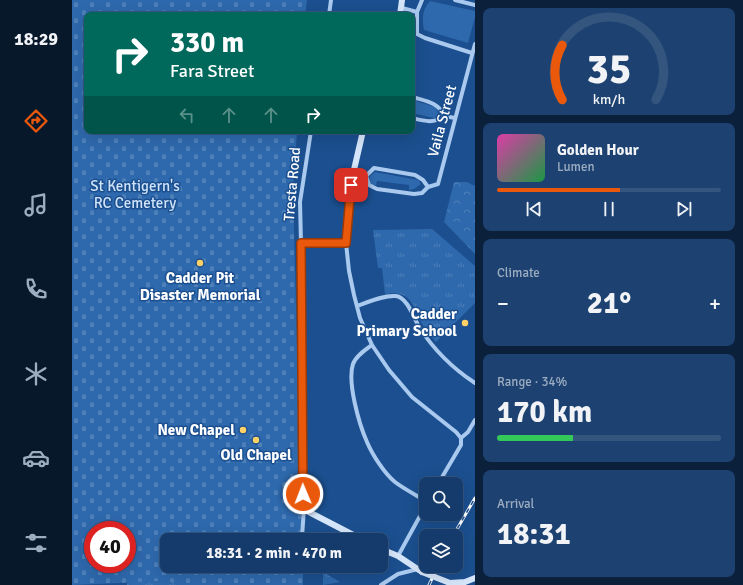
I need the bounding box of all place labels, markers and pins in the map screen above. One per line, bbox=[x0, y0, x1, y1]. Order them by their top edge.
pin bbox=[334, 168, 368, 202]
marker: Cadder Pit Disaster Memorial bbox=[195, 258, 205, 268]
place label: Cadder Pit Disaster Memorial bbox=[140, 269, 261, 304]
place label: Cadder Primary School bbox=[357, 305, 457, 340]
marker: Cadder Primary School bbox=[460, 318, 470, 328]
place label: New Chapel bbox=[157, 421, 235, 439]
marker: New Chapel bbox=[238, 425, 248, 435]
marker: Old Chapel bbox=[251, 435, 261, 445]
place label: Old Chapel bbox=[220, 446, 292, 464]

